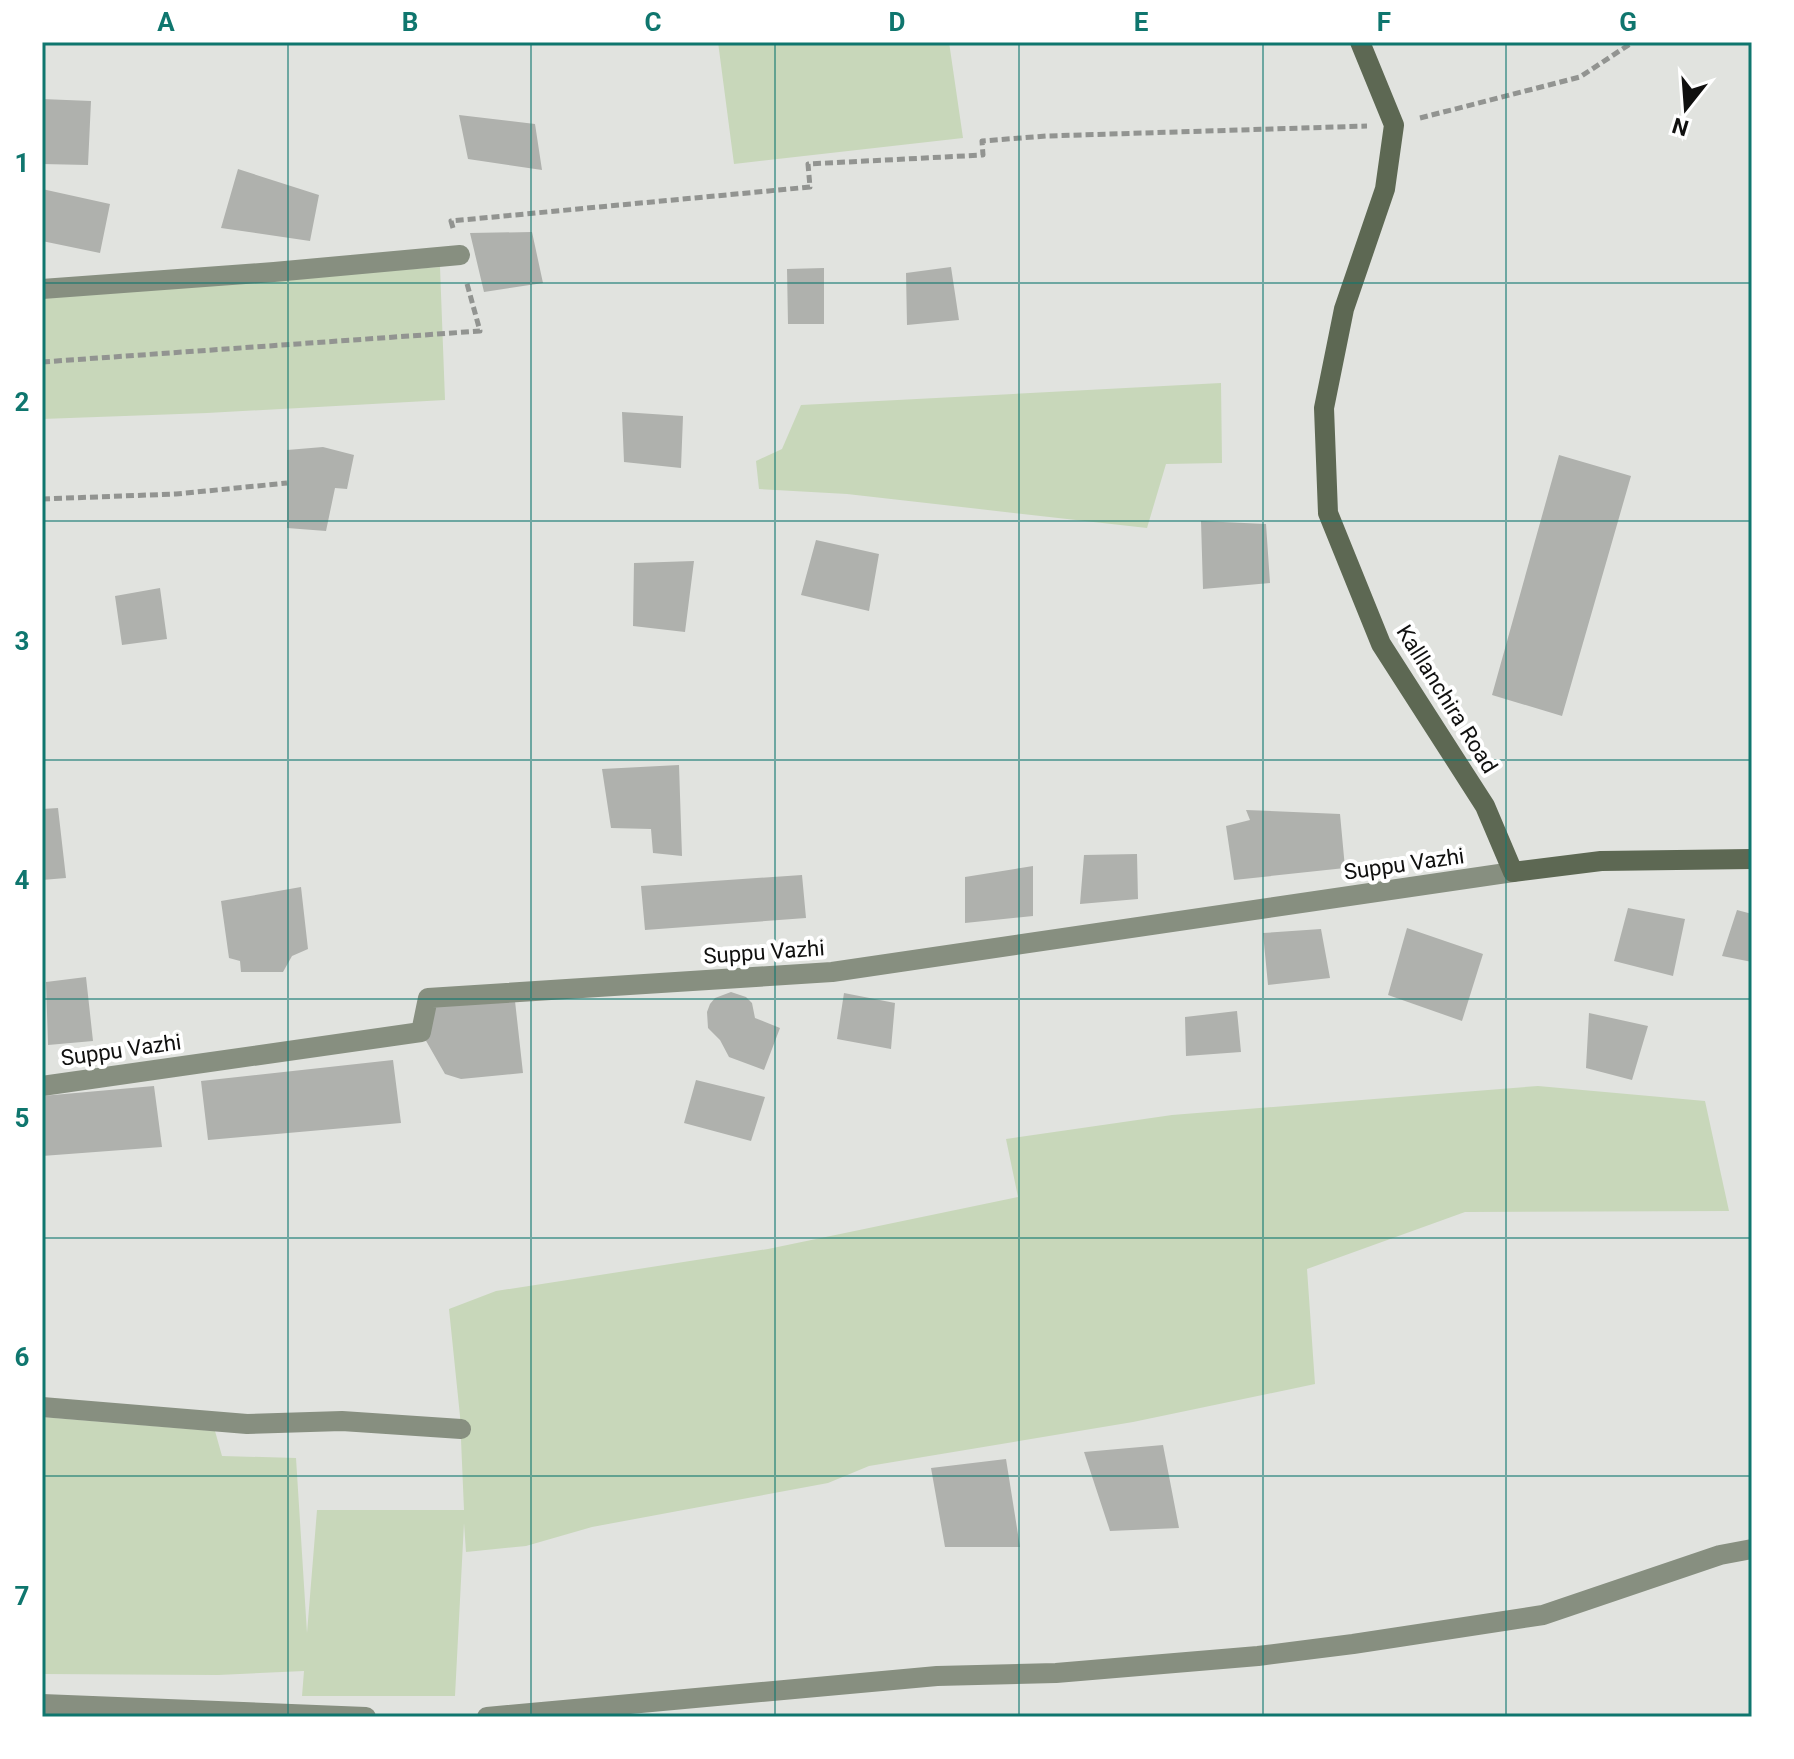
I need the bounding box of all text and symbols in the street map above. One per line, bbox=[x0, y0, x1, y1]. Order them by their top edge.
text: A bbox=[157, 7, 175, 37]
text: B bbox=[402, 7, 418, 37]
text: C bbox=[644, 7, 662, 37]
text: D bbox=[889, 7, 905, 37]
text: E bbox=[1134, 7, 1149, 37]
text: F bbox=[1377, 7, 1391, 37]
text: G bbox=[1619, 7, 1637, 37]
north arrow bbox=[1646, 68, 1726, 148]
text: N bbox=[1669, 112, 1691, 141]
text: 1 bbox=[15, 148, 29, 178]
text: 2 bbox=[15, 387, 29, 417]
street label: Kalllanchira Road bbox=[1391, 620, 1503, 778]
text: 3 bbox=[15, 626, 29, 656]
street label: Suppu Vazhi bbox=[1342, 843, 1466, 885]
text: 4 bbox=[15, 865, 30, 895]
street label: Suppu Vazhi bbox=[703, 935, 825, 969]
street label: Suppu Vazhi bbox=[59, 1029, 183, 1071]
text: 5 bbox=[15, 1103, 29, 1133]
text: 6 bbox=[15, 1342, 30, 1372]
text: 7 bbox=[15, 1581, 29, 1611]

